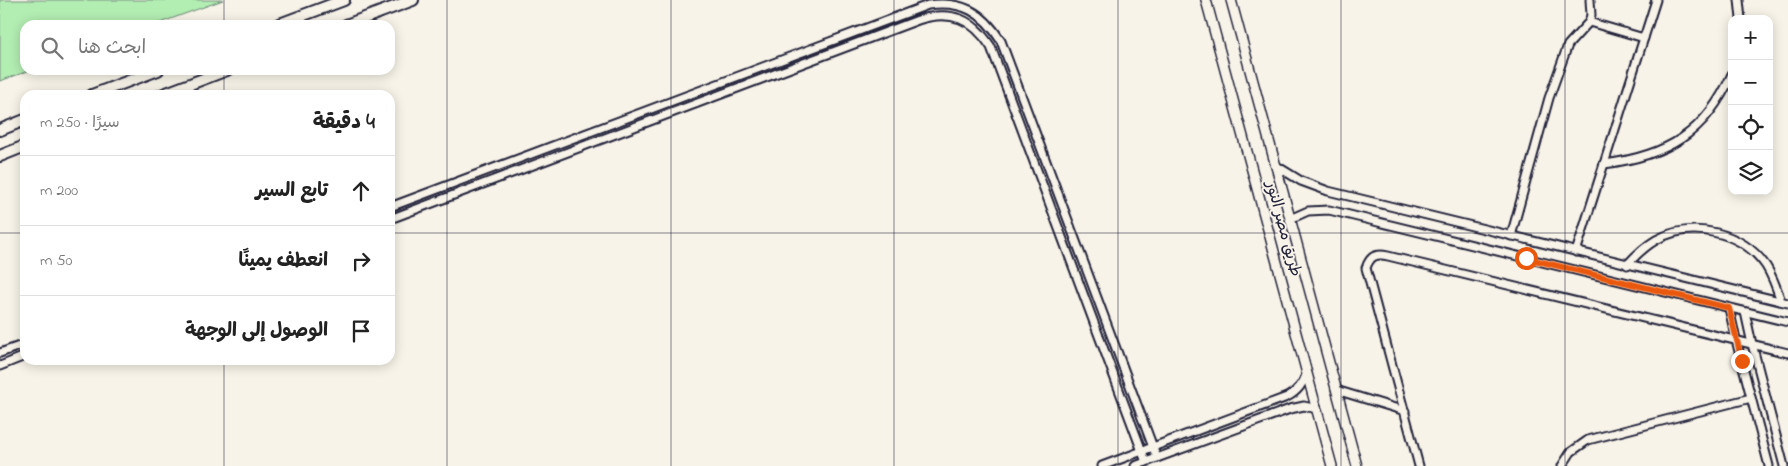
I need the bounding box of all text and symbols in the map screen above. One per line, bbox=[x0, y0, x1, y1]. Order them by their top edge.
map controls bbox=[1728, 15, 1773, 195]
button: + bbox=[1728, 15, 1773, 60]
search box bbox=[20, 20, 395, 75]
icon: search bbox=[38, 34, 66, 62]
text: ابحث هنا bbox=[78, 35, 146, 62]
button: − bbox=[1728, 60, 1773, 105]
button: locate bbox=[1728, 105, 1773, 150]
text: 4 دقيقة bbox=[313, 108, 375, 138]
text: سيرًا · 250 m bbox=[40, 111, 120, 135]
button: layers bbox=[1728, 150, 1773, 195]
icon: ahead bbox=[347, 177, 375, 205]
street label: طريق مصر النور bbox=[1258, 177, 1307, 279]
text: تابع السير bbox=[256, 178, 328, 205]
text: 200 m bbox=[40, 179, 78, 203]
icon: right bbox=[347, 247, 375, 275]
route start bbox=[1515, 247, 1538, 270]
text: انعطف يمينًا bbox=[238, 248, 328, 275]
text: 50 m bbox=[40, 249, 73, 273]
icon: arrive bbox=[347, 317, 375, 345]
text: الوصول إلى الوجهة bbox=[185, 318, 328, 345]
route end bbox=[1731, 350, 1754, 373]

